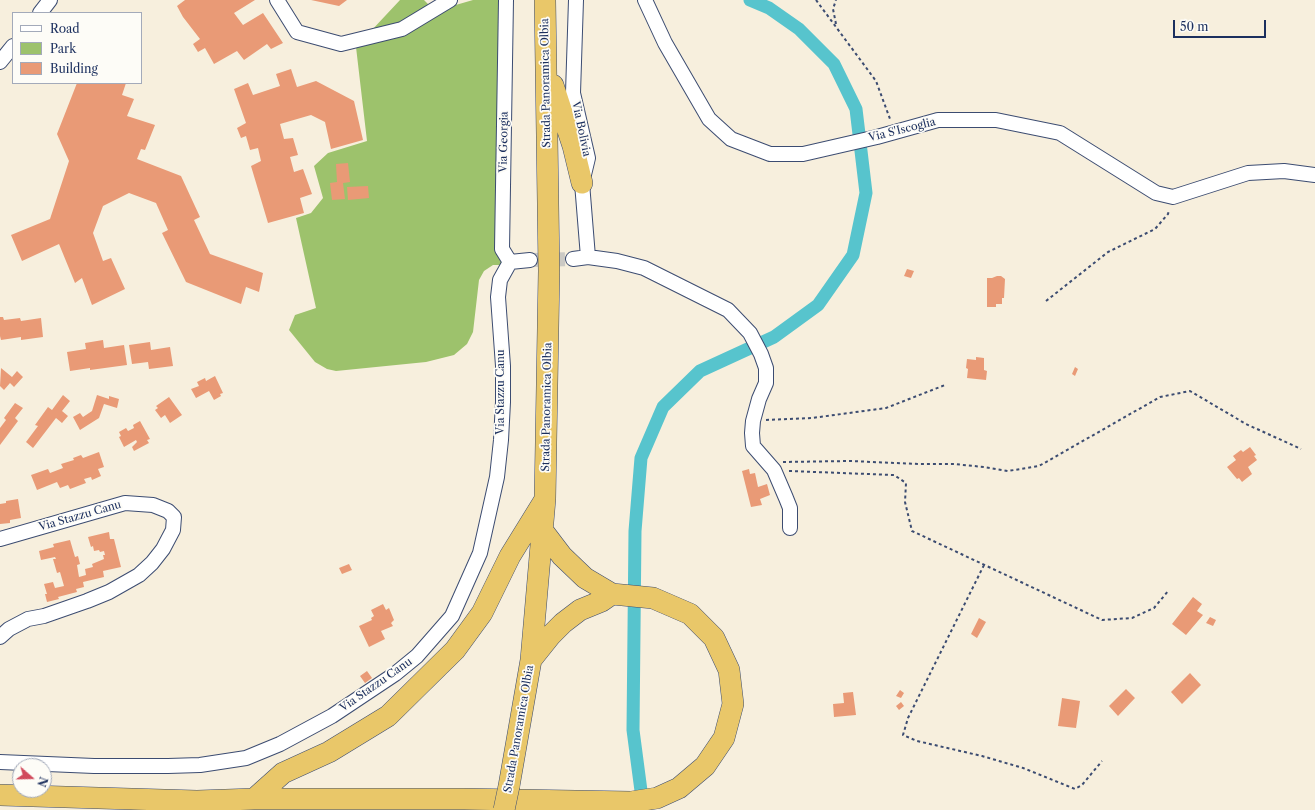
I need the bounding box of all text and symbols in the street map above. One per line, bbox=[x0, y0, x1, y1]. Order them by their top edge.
legend bbox=[12, 12, 142, 84]
scale bar bbox=[1175, 12, 1268, 38]
street label: Strada Panoramica Olbia bbox=[538, 18, 554, 148]
text: 50 m bbox=[1180, 19, 1209, 34]
text: Road bbox=[50, 21, 80, 36]
text: Park bbox=[50, 41, 76, 56]
text: Building bbox=[50, 61, 98, 76]
street label: Via Bolivia bbox=[569, 100, 593, 158]
street label: Via Georgia bbox=[497, 111, 511, 173]
street label: Via S'Iscoglia bbox=[867, 115, 937, 145]
street label: Strada Panoramica Olbia bbox=[539, 342, 555, 472]
street label: Via Stazzu Canu bbox=[494, 349, 508, 435]
street label: Via Stazzu Canu bbox=[37, 498, 123, 534]
street label: Via Stazzu Canu bbox=[337, 655, 415, 715]
street label: Strada Panoramica Olbia bbox=[501, 664, 537, 794]
north arrow bbox=[12, 758, 52, 798]
text: N bbox=[34, 775, 51, 789]

